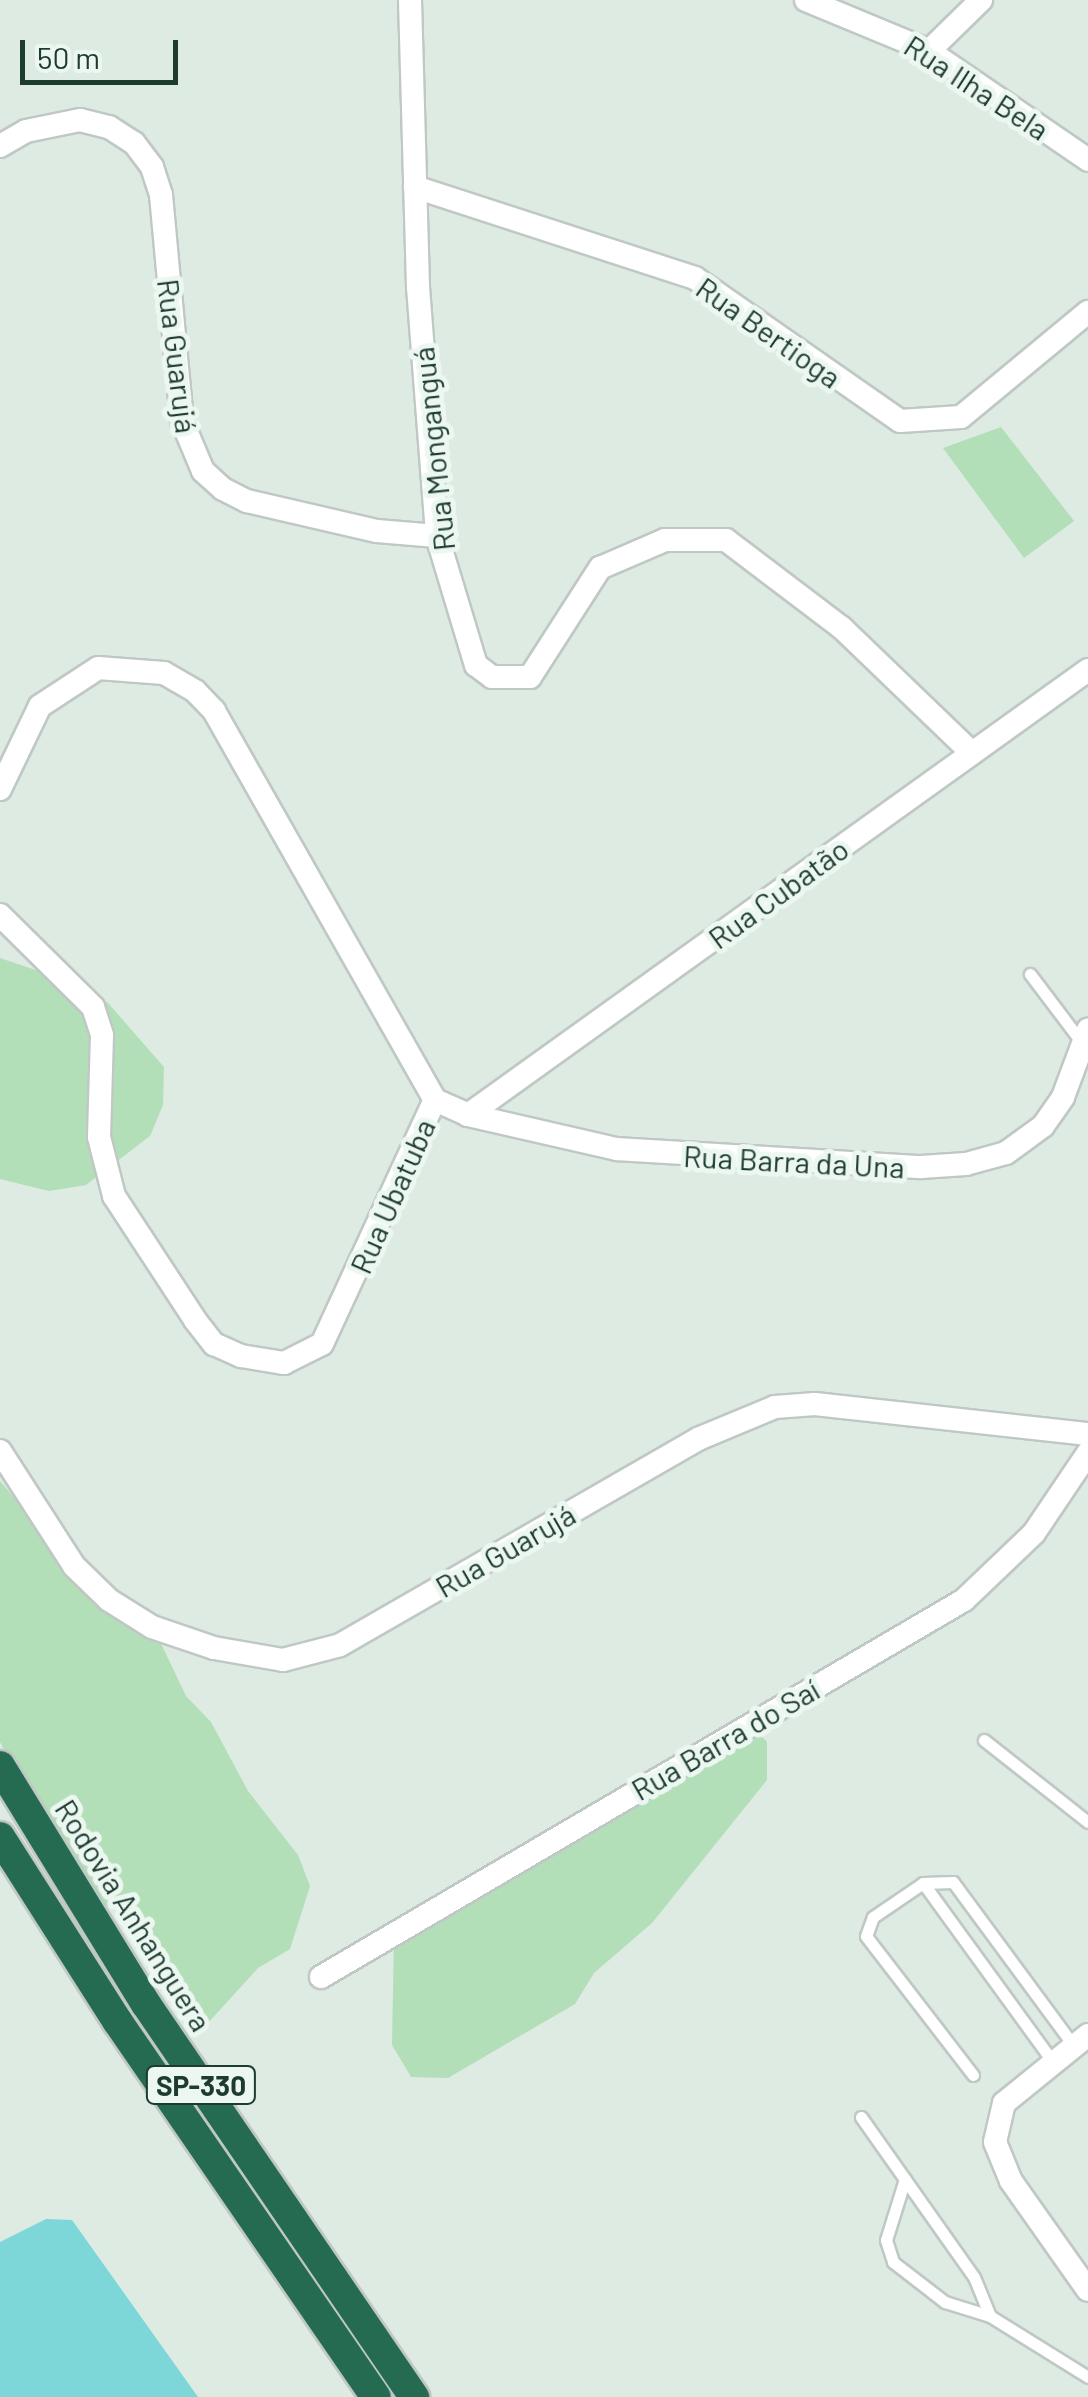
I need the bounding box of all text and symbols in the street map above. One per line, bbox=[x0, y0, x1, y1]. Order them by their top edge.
scale bar bbox=[25, 20, 182, 82]
street label: Rua Ilha Bela bbox=[898, 27, 1056, 147]
text: 50 m bbox=[37, 39, 100, 75]
street label: Rua Bertioga bbox=[690, 269, 848, 395]
street label: Rua Guarujá bbox=[151, 277, 205, 435]
street label: Rua Monganguá bbox=[404, 345, 462, 553]
street label: Rua Cubatão bbox=[701, 830, 855, 956]
street label: Rua Ubatuba bbox=[342, 1113, 442, 1279]
street label: Rua Barra da Una bbox=[682, 1137, 906, 1185]
street label: Rua Guarujá bbox=[429, 1496, 581, 1604]
street label: Rua Barra do Saí bbox=[625, 1671, 825, 1807]
street label: Rodovia Anhanguera bbox=[48, 1793, 220, 2037]
road number: SP-330 bbox=[144, 2062, 258, 2108]

